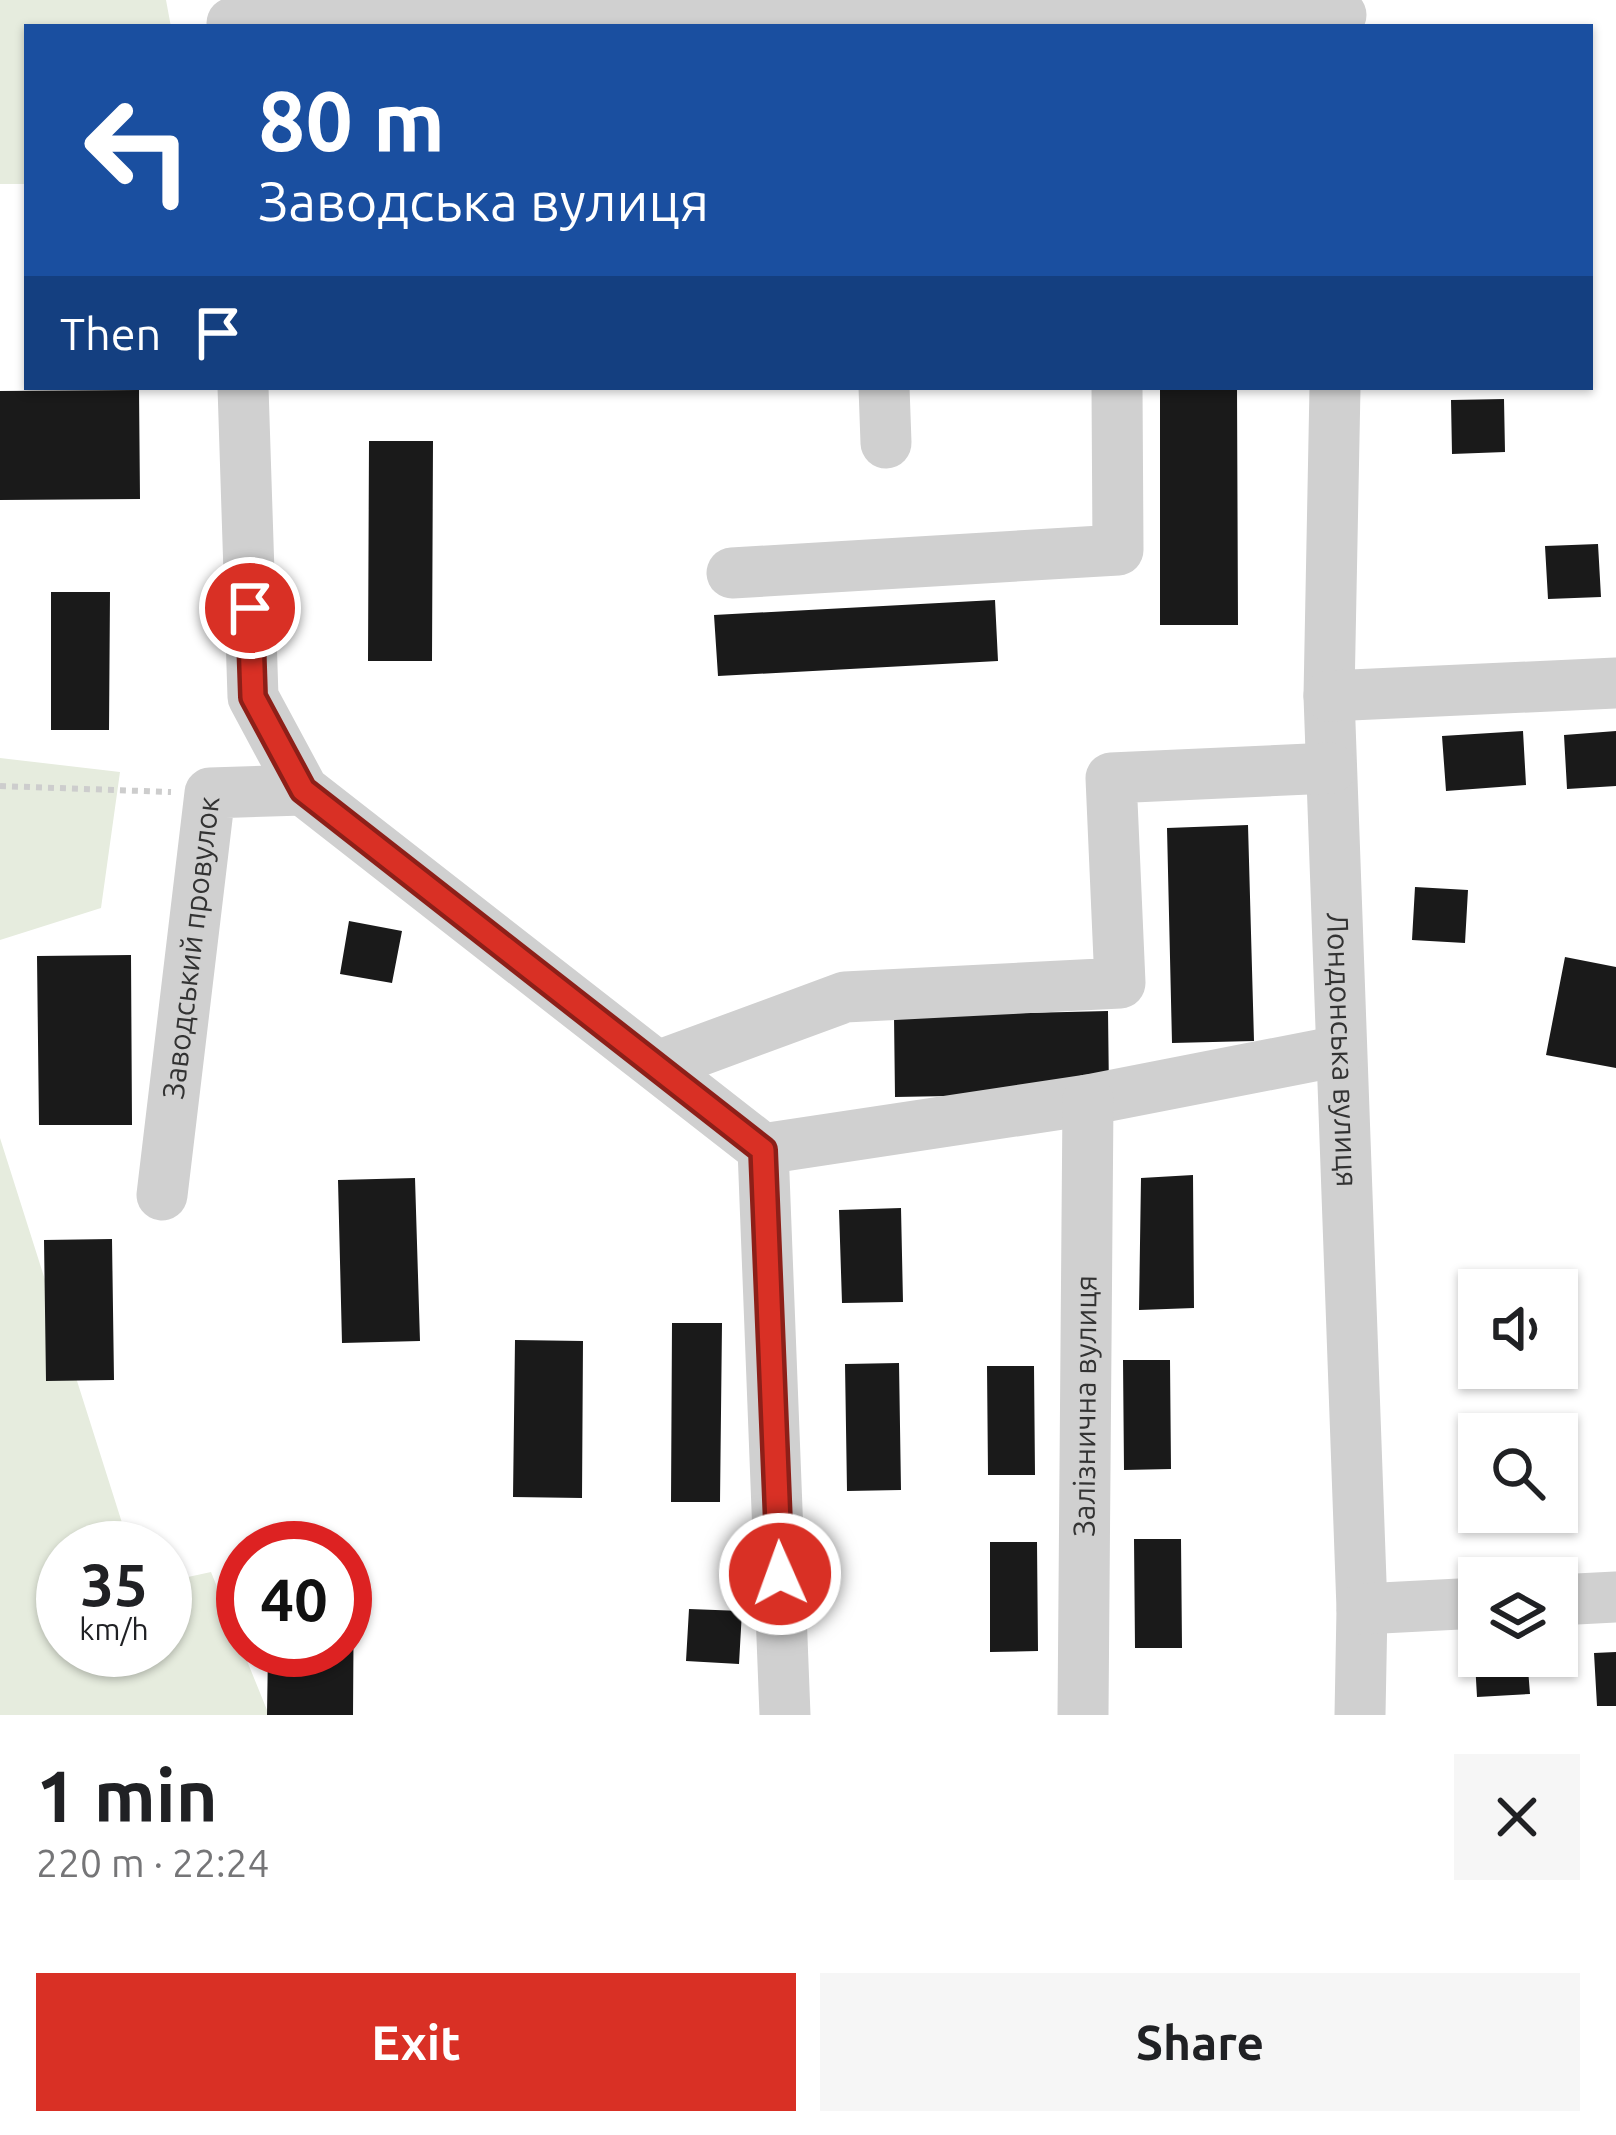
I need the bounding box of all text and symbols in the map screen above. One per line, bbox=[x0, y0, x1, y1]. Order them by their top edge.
icon: left bbox=[60, 72, 216, 228]
text: 80 m bbox=[258, 73, 445, 167]
text: Заводська вулиця bbox=[258, 171, 709, 231]
icon: arrive bbox=[185, 300, 251, 366]
text: Then bbox=[60, 308, 161, 359]
pin bbox=[199, 557, 301, 659]
icon: arrive bbox=[217, 575, 283, 641]
street label: Заводський провулок bbox=[156, 794, 225, 1101]
street label: Лондонська вулиця bbox=[1321, 912, 1365, 1188]
map controls bbox=[1458, 1269, 1578, 1677]
button: sound bbox=[1458, 1269, 1578, 1389]
street label: Залізнична вулиця bbox=[1066, 1275, 1103, 1537]
button: search bbox=[1458, 1413, 1578, 1533]
position arrow bbox=[717, 1511, 843, 1637]
speed limit sign: 40 bbox=[216, 1521, 372, 1677]
text: 35 bbox=[80, 1550, 148, 1617]
button: layers bbox=[1458, 1557, 1578, 1677]
text: km/h bbox=[79, 1612, 149, 1646]
button: close bbox=[1454, 1754, 1580, 1880]
text: 1 min bbox=[36, 1755, 218, 1836]
text: 220 m · 22:24 bbox=[36, 1841, 270, 1884]
button: Exit bbox=[36, 1973, 796, 2111]
button: Share bbox=[820, 1973, 1580, 2111]

